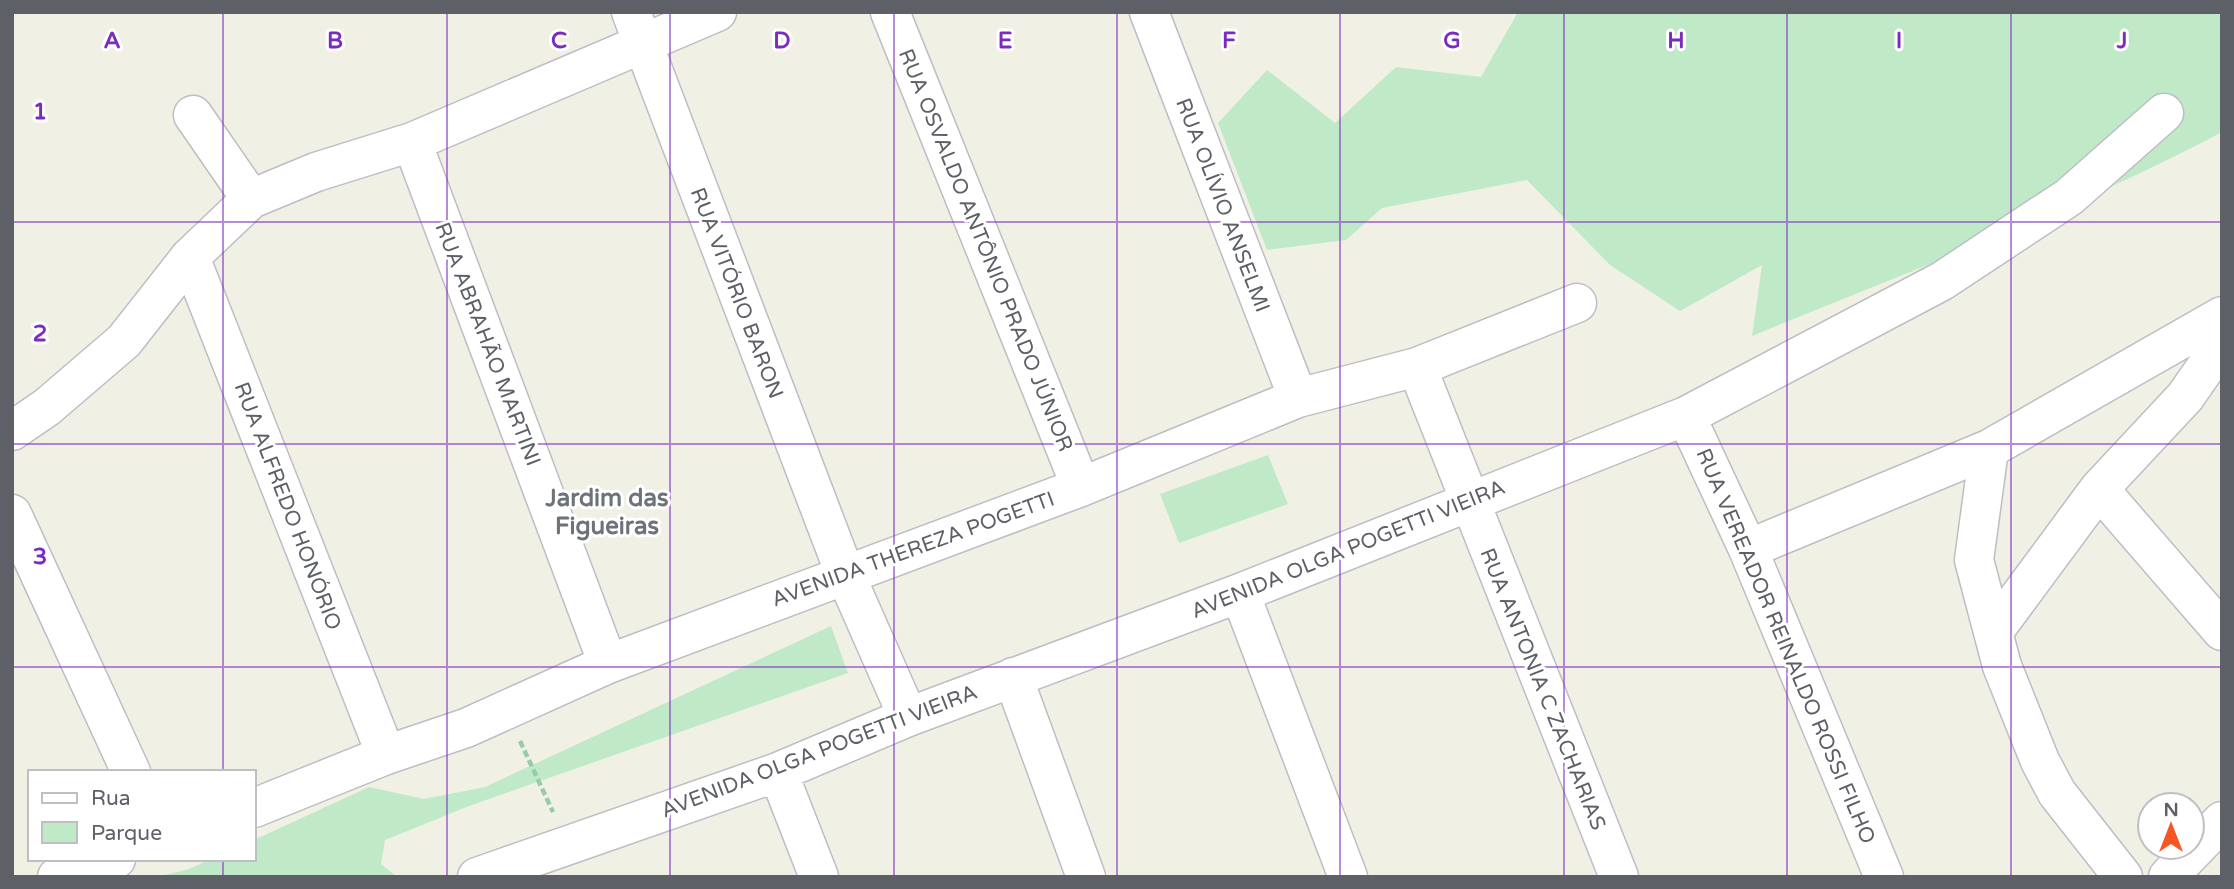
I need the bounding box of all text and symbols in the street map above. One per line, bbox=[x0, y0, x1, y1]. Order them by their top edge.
text: A bbox=[103, 27, 121, 55]
text: B bbox=[327, 27, 343, 55]
text: C bbox=[551, 27, 567, 55]
text: D bbox=[773, 27, 791, 55]
text: E bbox=[998, 27, 1012, 55]
text: F bbox=[1222, 27, 1236, 55]
text: G bbox=[1443, 27, 1461, 55]
text: H bbox=[1667, 27, 1685, 55]
text: I bbox=[1896, 27, 1902, 55]
text: J bbox=[2116, 27, 2127, 55]
street label: RUA OSVALDO ANTÔNIO PRADO JÚNIOR bbox=[893, 45, 1078, 455]
street label: RUA OLÍVIO ANSELMI bbox=[1170, 95, 1275, 316]
text: 1 bbox=[33, 98, 47, 126]
street label: RUA VITÓRIO BARON bbox=[685, 184, 788, 402]
street label: RUA ABRAHÃO MARTINI bbox=[430, 219, 546, 469]
text: 2 bbox=[33, 320, 47, 348]
street label: RUA ALFREDO HONÓRIO bbox=[229, 379, 346, 634]
street label: RUA VEREADOR REINALDO ROSSI FILHO bbox=[1691, 445, 1880, 848]
street label: AVENIDA OLGA POGETTI VIEIRA bbox=[1188, 475, 1509, 624]
district label: Jardim das Figueiras bbox=[544, 484, 669, 541]
street label: AVENIDA THEREZA POGETTI bbox=[768, 487, 1058, 612]
text: 3 bbox=[33, 543, 47, 571]
street label: RUA ANTONIA C ZACHARIAS bbox=[1474, 545, 1611, 834]
street label: AVENIDA OLGA POGETTI VIEIRA bbox=[658, 680, 981, 823]
legend bbox=[28, 770, 256, 861]
text: Rua bbox=[91, 786, 131, 811]
north arrow bbox=[2136, 791, 2206, 861]
text: N bbox=[2163, 799, 2179, 821]
text: Parque bbox=[91, 821, 162, 846]

